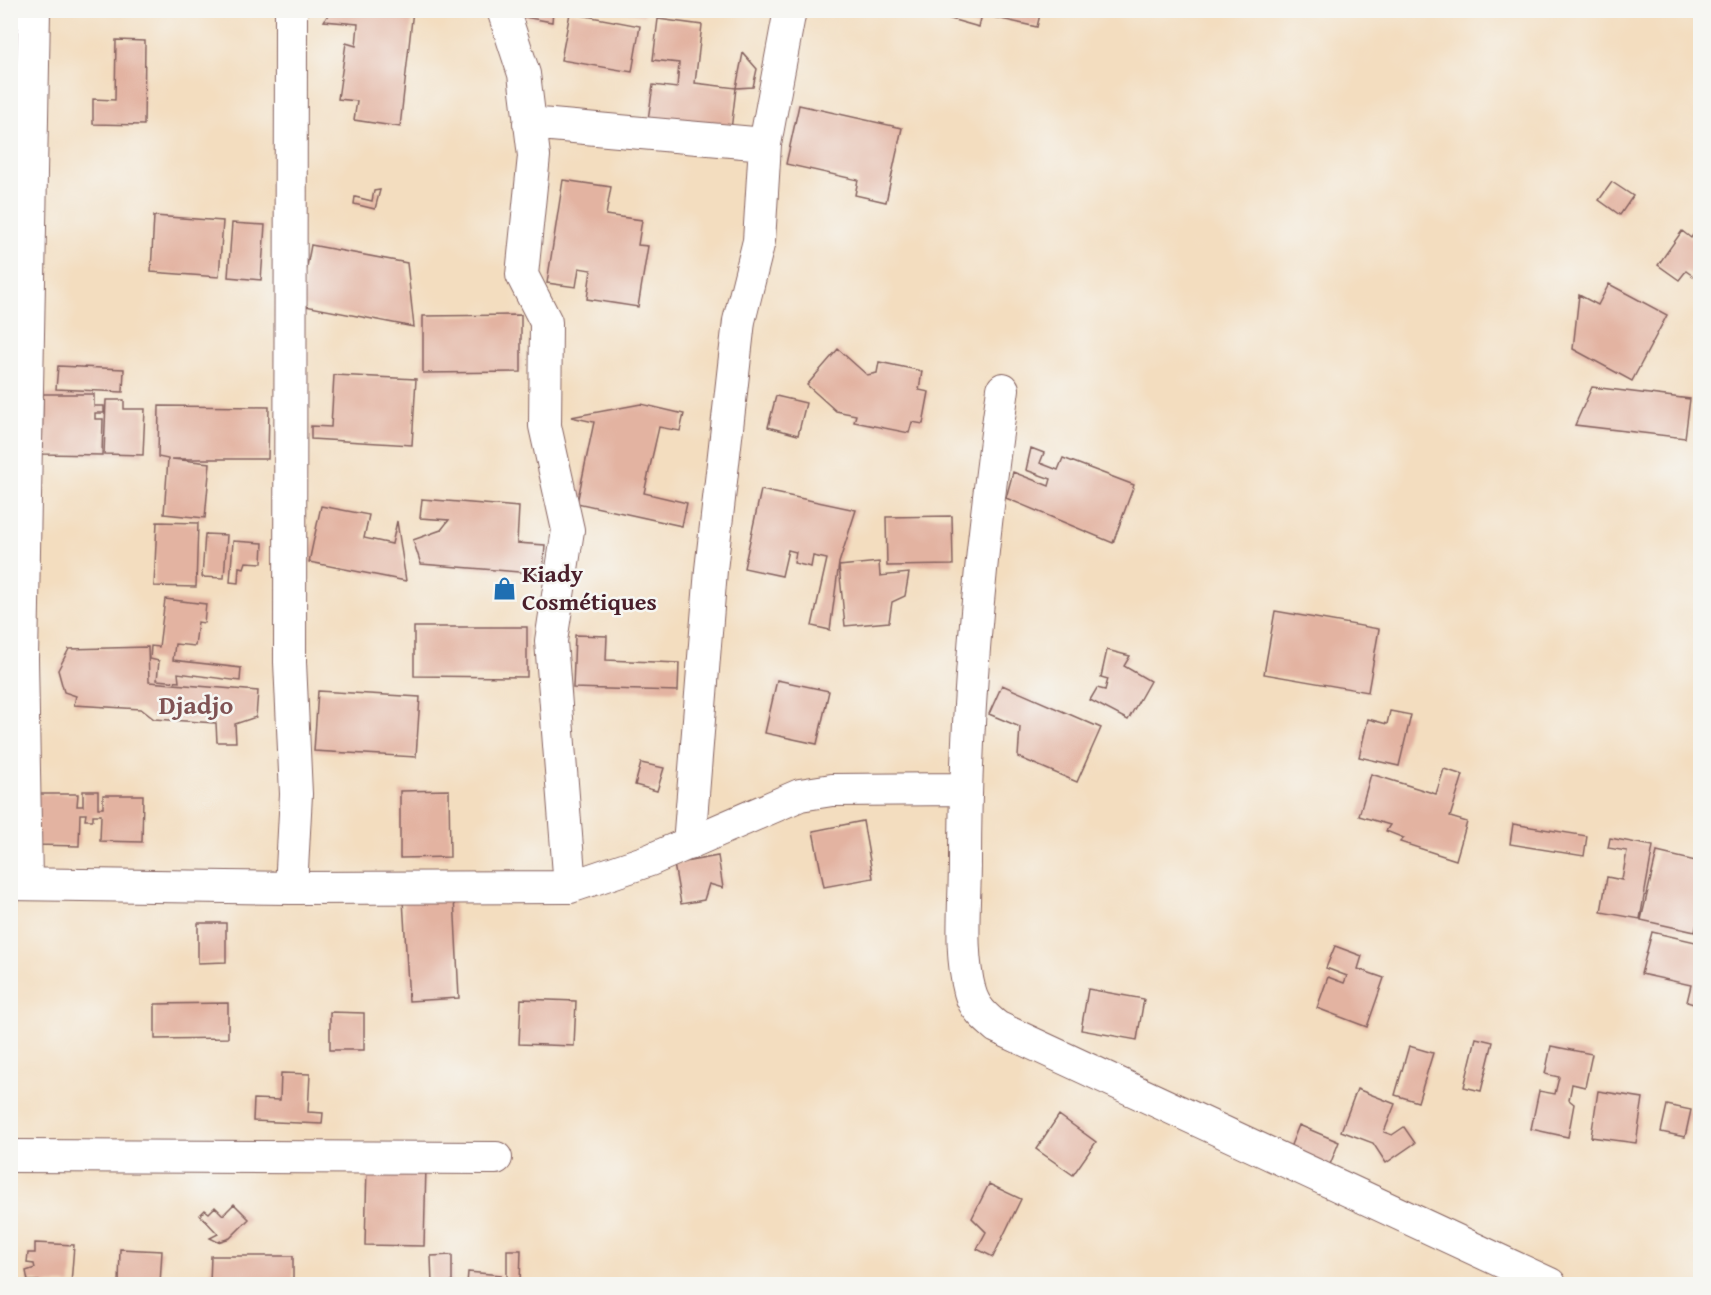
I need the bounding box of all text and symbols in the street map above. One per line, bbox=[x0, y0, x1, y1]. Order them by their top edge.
place label: Kiady Cosmétiques bbox=[522, 556, 657, 619]
shop icon: Kiady Cosmétiques bbox=[491, 575, 517, 601]
district label: Djadjo bbox=[159, 685, 233, 724]

